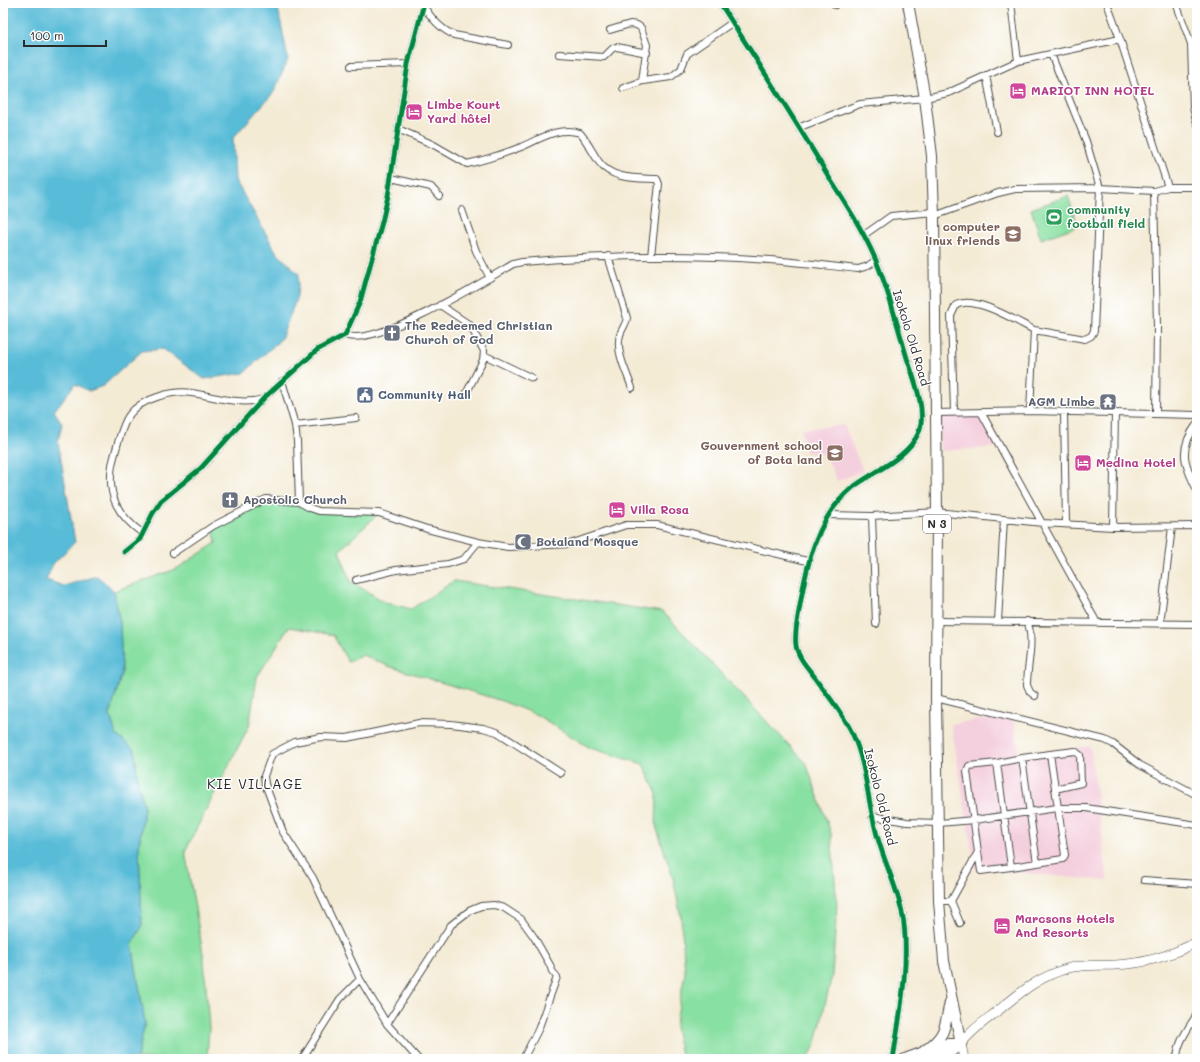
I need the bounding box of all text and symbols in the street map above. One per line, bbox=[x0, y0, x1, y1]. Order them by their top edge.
scale bar bbox=[24, 22, 106, 48]
text: 100 m bbox=[30, 27, 64, 43]
hotel icon: MARIOT INN HOTEL bbox=[1008, 81, 1028, 101]
place label: MARIOT INN HOTEL bbox=[1031, 82, 1154, 98]
place label: Limbe Kourt Yard hôtel bbox=[427, 96, 500, 126]
hotel icon: Limbe Kourt Yard hôtel bbox=[404, 102, 424, 122]
place label: community football field bbox=[1067, 201, 1145, 231]
sports icon: community football field bbox=[1044, 207, 1064, 227]
place label: computer linux friends bbox=[925, 218, 1000, 248]
school or university icon: computer linux friends bbox=[1003, 224, 1023, 244]
street label: Isokolo Old Road bbox=[890, 288, 934, 388]
place label: The Redeemed Christian Church of God bbox=[405, 317, 552, 347]
church icon: The Redeemed Christian Church of God bbox=[382, 323, 402, 343]
public building icon: Community Hall bbox=[355, 385, 375, 405]
place label: Community Hall bbox=[378, 386, 471, 402]
temple icon: AGM Limbe bbox=[1098, 392, 1118, 412]
place label: AGM Limbe bbox=[1028, 393, 1095, 409]
place label: Gouvernment school of Bota land bbox=[701, 437, 822, 467]
school or university icon: Gouvernment school of Bota land bbox=[825, 443, 845, 463]
hotel icon: Medina Hotel bbox=[1073, 453, 1093, 473]
place label: Medina Hotel bbox=[1096, 454, 1176, 470]
church icon: Apostolic Church bbox=[220, 490, 240, 510]
place label: Apostolic Church bbox=[243, 491, 347, 507]
hotel icon: Villa Rosa bbox=[607, 500, 627, 520]
place label: Villa Rosa bbox=[630, 501, 689, 517]
road number: N 3 bbox=[923, 515, 951, 533]
mosque icon: Botaland Mosque bbox=[513, 532, 533, 552]
place label: Botaland Mosque bbox=[536, 533, 638, 549]
street label: Isokolo Old Road bbox=[861, 747, 901, 847]
district label: KIE VILLAGE bbox=[207, 774, 303, 793]
place label: Marcsons Hotels And Resorts bbox=[1015, 910, 1115, 940]
hotel icon: Marcsons Hotels And Resorts bbox=[992, 916, 1012, 936]

